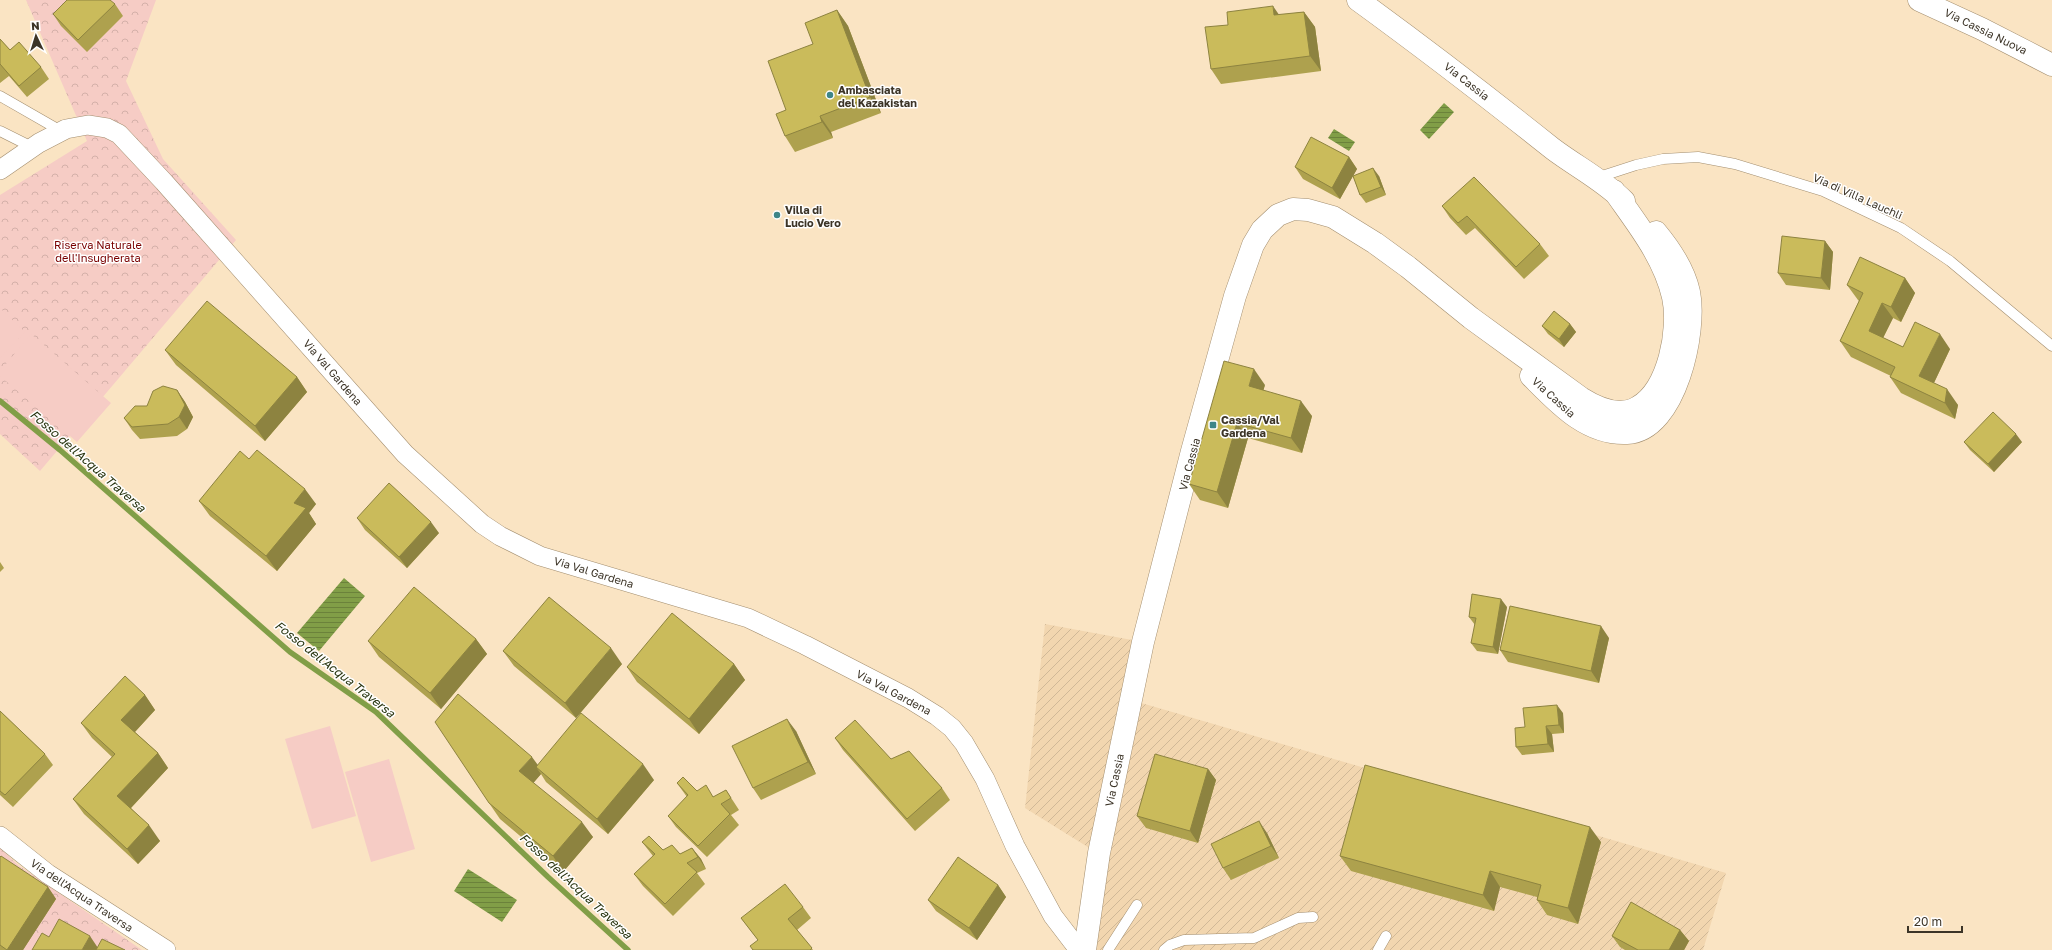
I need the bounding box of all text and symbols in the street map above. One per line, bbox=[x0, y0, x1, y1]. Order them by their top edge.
street label: Via Cassia Nuova bbox=[1943, 5, 2029, 57]
north arrow bbox=[16, 16, 56, 56]
text: N bbox=[31, 19, 40, 32]
street label: Via Cassia bbox=[1442, 59, 1492, 103]
place label: Ambasciata del Kazakistan bbox=[838, 83, 917, 109]
marker: Ambasciata del Kazakistan bbox=[825, 90, 835, 100]
street label: Via di Villa Lauchli bbox=[1811, 170, 1905, 222]
place label: Villa di Lucio Vero bbox=[785, 203, 841, 229]
marker: Villa di Lucio Vero bbox=[772, 210, 782, 220]
park label: Riserva Naturale dell'Insugherata bbox=[54, 238, 142, 264]
street label: Via Val Gardena bbox=[301, 337, 365, 407]
street label: Via Cassia bbox=[1530, 374, 1578, 420]
water label: Fosso dell'Acqua Traversa bbox=[27, 407, 150, 516]
place label: Cassia/Val Gardena bbox=[1221, 413, 1280, 439]
marker: Cassia/Val Gardena bbox=[1208, 420, 1218, 430]
street label: Via Cassia bbox=[1176, 436, 1202, 492]
street label: Via Val Gardena bbox=[553, 554, 635, 590]
water label: Fosso dell'Acqua Traversa bbox=[272, 618, 399, 721]
street label: Via Val Gardena bbox=[854, 667, 934, 717]
street label: Via Cassia bbox=[1102, 752, 1126, 808]
water label: Fosso dell'Acqua Traversa bbox=[517, 830, 636, 943]
street label: Via dell'Acqua Traversa bbox=[28, 856, 136, 934]
scale bar bbox=[1908, 908, 1962, 934]
text: 20 m bbox=[1914, 914, 1942, 929]

